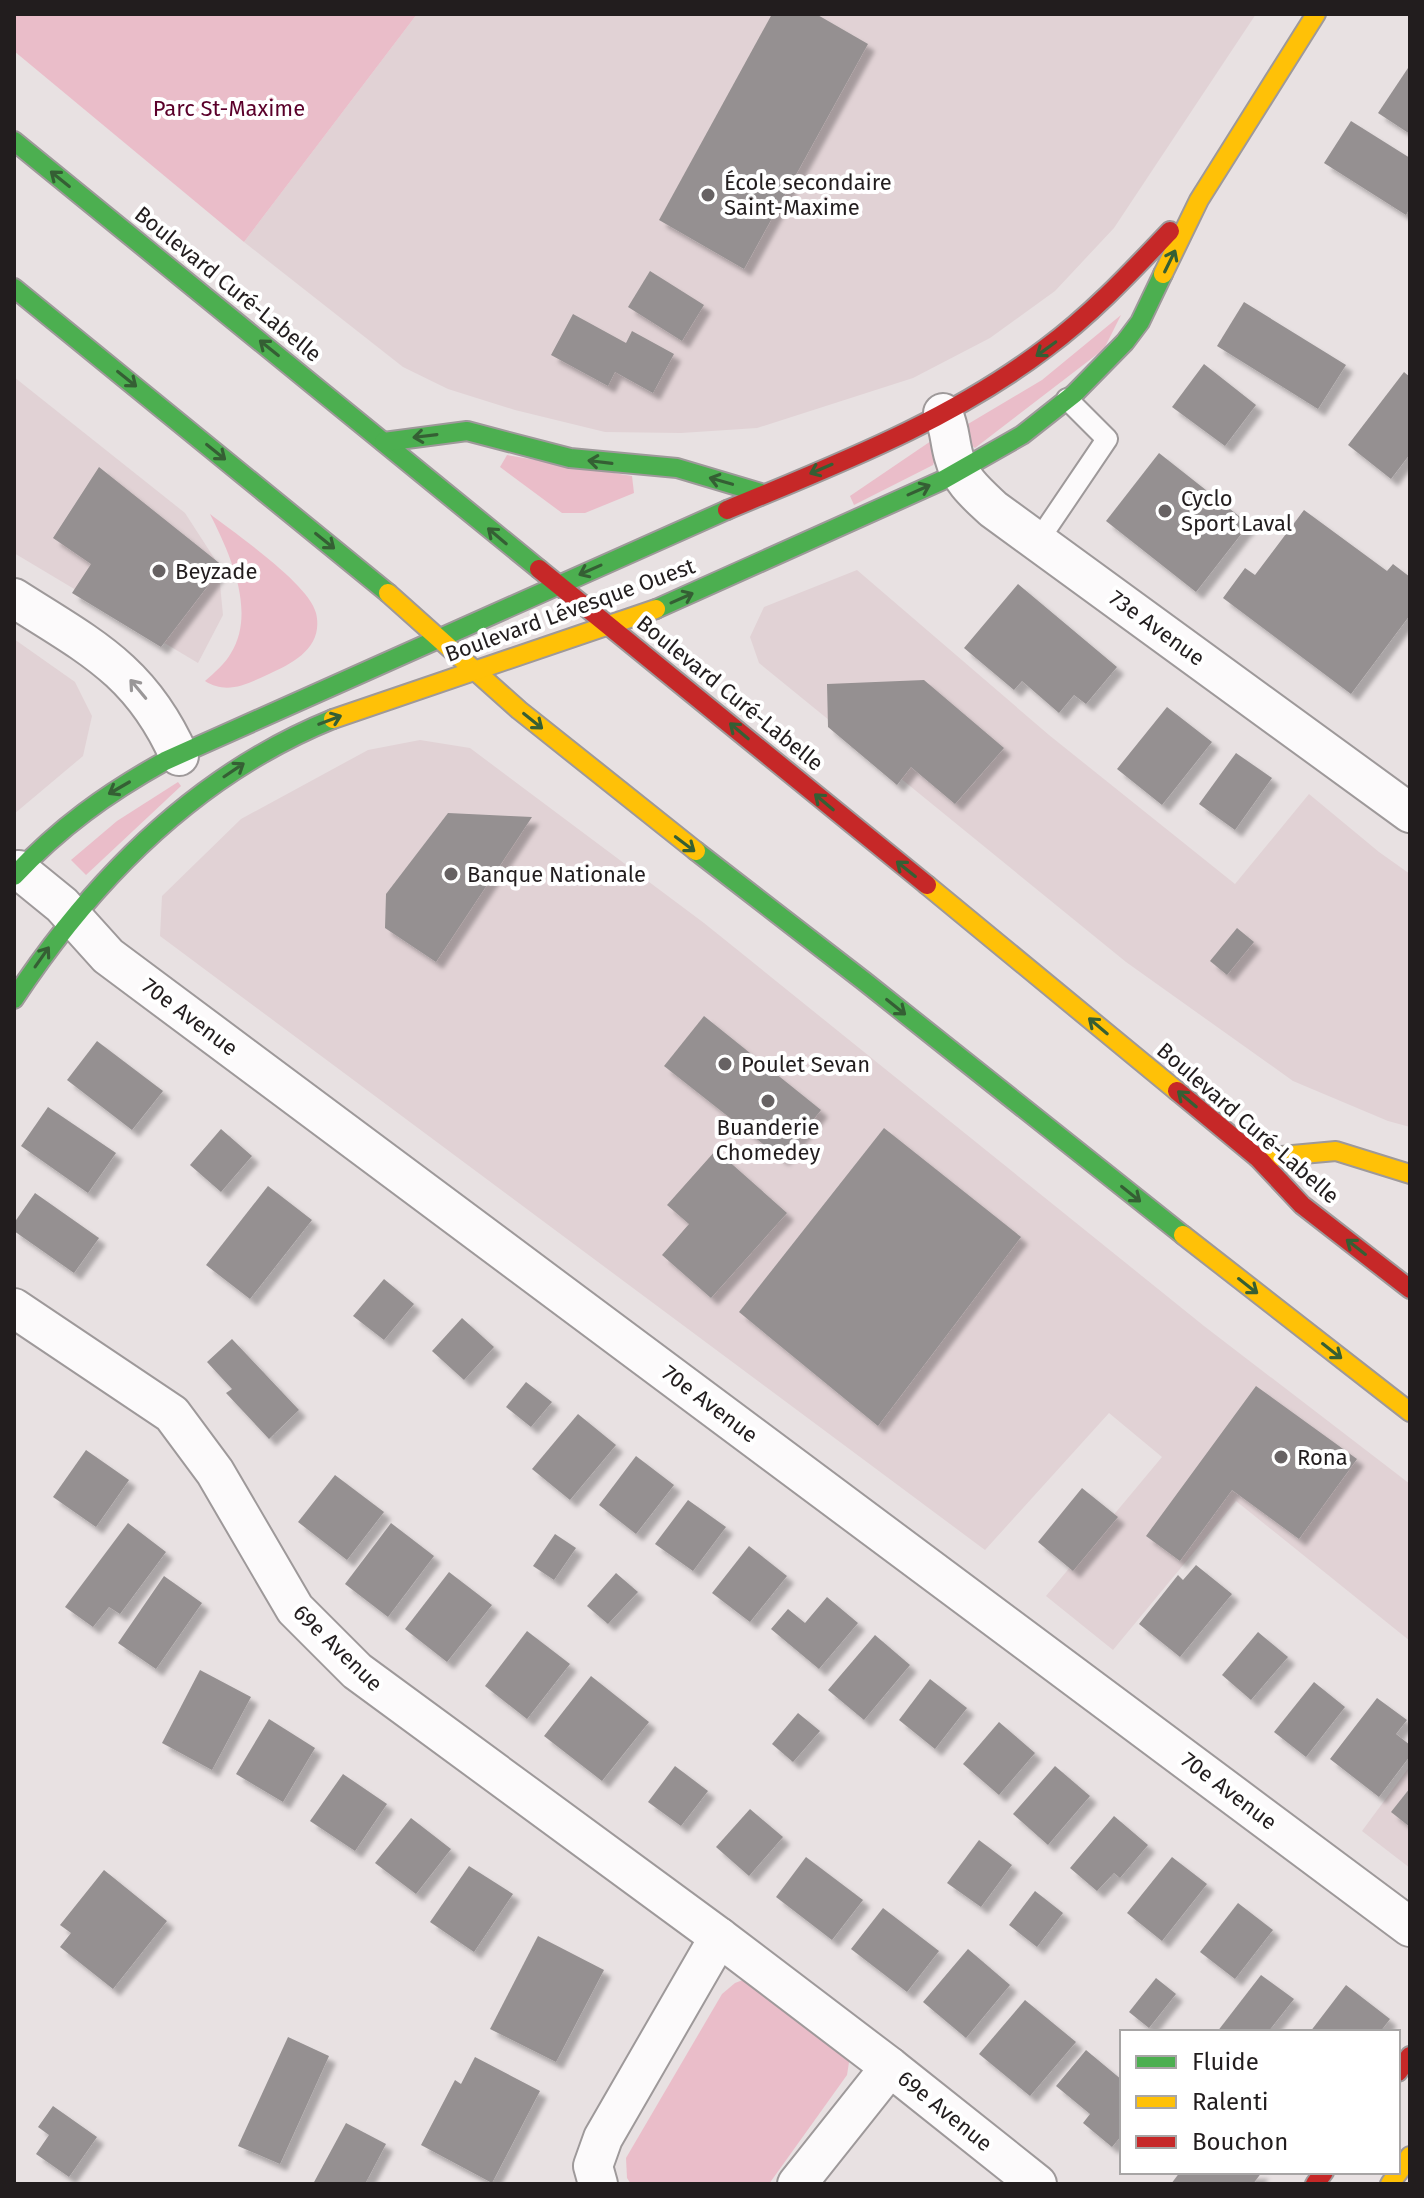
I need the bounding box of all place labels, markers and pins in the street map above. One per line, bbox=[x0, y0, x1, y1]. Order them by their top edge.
place label: École secondaire Saint-Maxime bbox=[724, 169, 892, 221]
marker: École secondaire Saint-Maxime bbox=[699, 186, 717, 204]
place label: Cyclo Sport Laval bbox=[1181, 485, 1292, 537]
marker: Cyclo Sport Laval bbox=[1156, 502, 1174, 520]
place label: Beyzade bbox=[175, 558, 258, 585]
marker: Beyzade bbox=[150, 562, 168, 580]
place label: Banque Nationale bbox=[467, 861, 646, 888]
marker: Banque Nationale bbox=[442, 865, 460, 883]
place label: Poulet Sevan bbox=[741, 1051, 870, 1078]
marker: Poulet Sevan bbox=[716, 1055, 734, 1073]
marker: Buanderie Chomedey bbox=[759, 1092, 777, 1110]
place label: Buanderie Chomedey bbox=[716, 1114, 820, 1166]
place label: Rona bbox=[1297, 1444, 1348, 1471]
marker: Rona bbox=[1272, 1448, 1290, 1466]

